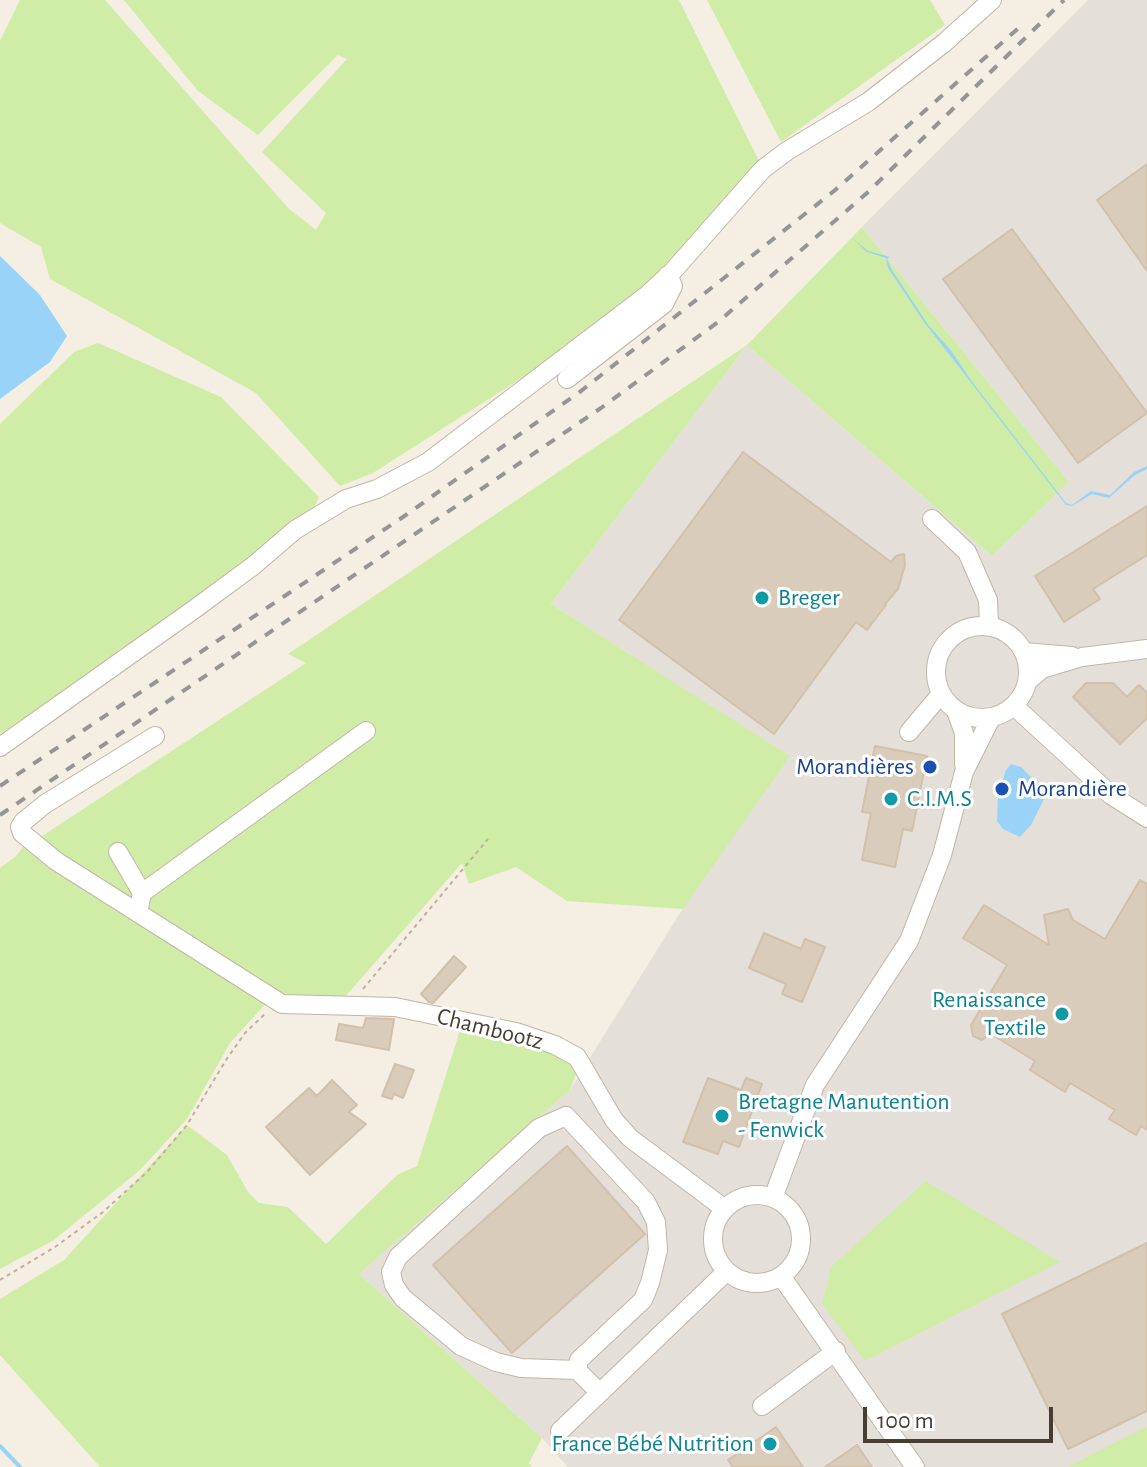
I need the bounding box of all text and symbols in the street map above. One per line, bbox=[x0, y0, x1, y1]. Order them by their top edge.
place label: Breger bbox=[778, 584, 840, 612]
marker: Breger bbox=[753, 589, 771, 607]
place label: Morandières bbox=[796, 753, 914, 781]
marker: Morandières bbox=[921, 758, 939, 776]
place label: Morandière bbox=[1018, 775, 1127, 803]
marker: Morandière bbox=[993, 780, 1011, 798]
place label: C.I.M.S bbox=[907, 785, 972, 813]
marker: C.I.M.S bbox=[882, 790, 900, 808]
place label: Renaissance Textile bbox=[932, 986, 1046, 1042]
street label: Chambootz bbox=[434, 1002, 546, 1056]
marker: Renaissance Textile bbox=[1053, 1005, 1071, 1023]
place label: Bretagne Manutention - Fenwick bbox=[738, 1088, 950, 1144]
marker: Bretagne Manutention - Fenwick bbox=[713, 1107, 731, 1125]
scale bar bbox=[867, 1391, 1057, 1441]
text: 100 m bbox=[877, 1409, 934, 1433]
place label: France Bébé Nutrition bbox=[551, 1430, 754, 1458]
marker: France Bébé Nutrition bbox=[761, 1435, 779, 1453]

